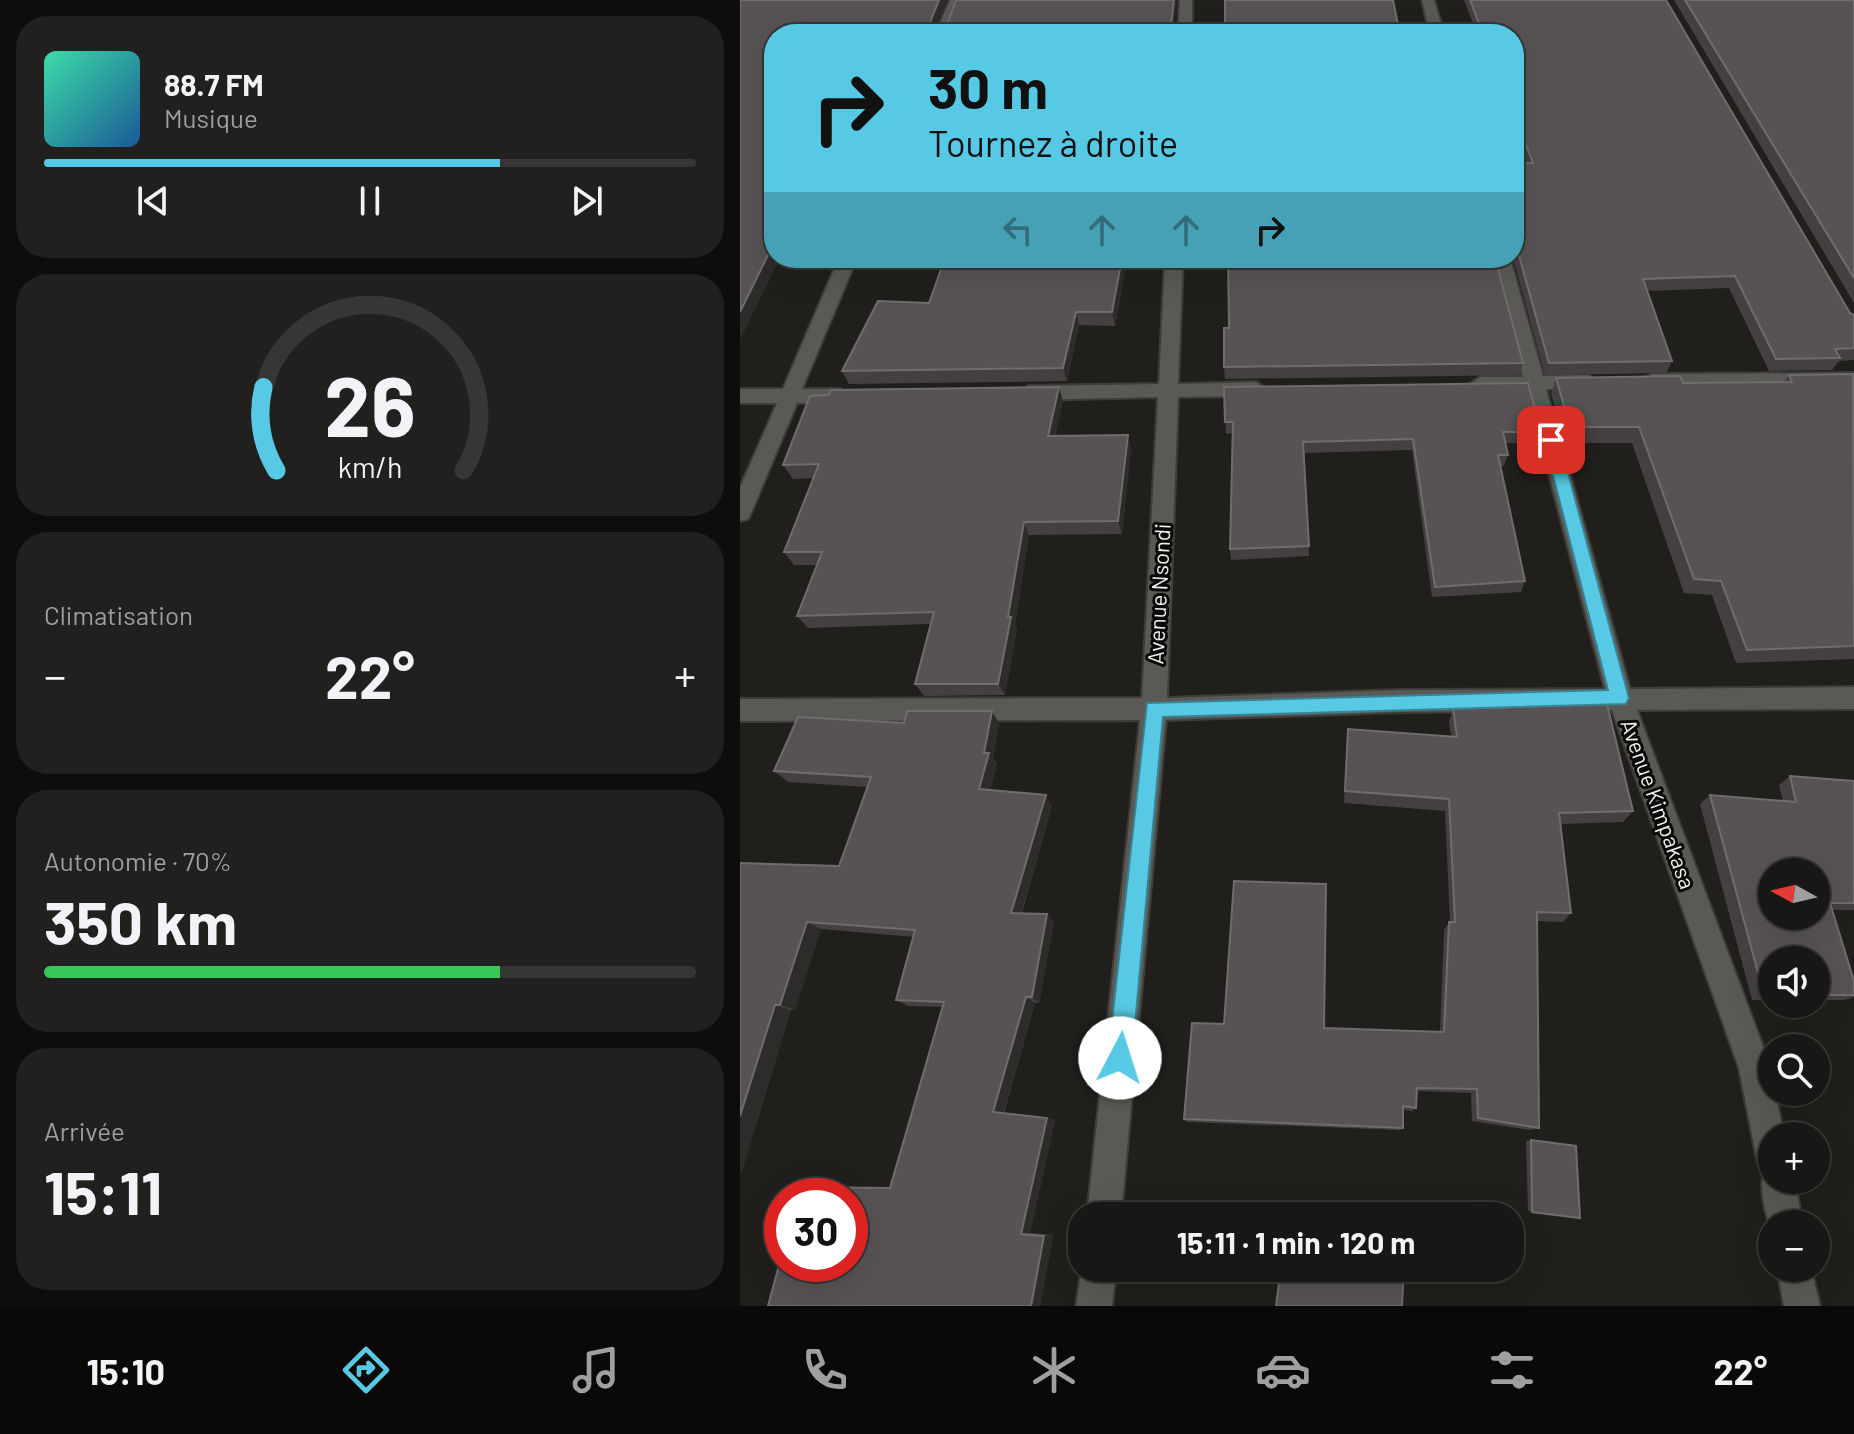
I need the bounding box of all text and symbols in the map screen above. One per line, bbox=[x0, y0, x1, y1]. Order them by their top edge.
text: 30 m bbox=[928, 53, 1048, 120]
icon: right bbox=[796, 56, 900, 160]
text: 88.7 FM bbox=[164, 66, 264, 102]
text: Musique bbox=[164, 102, 258, 133]
text: Tournez à droite bbox=[928, 121, 1178, 164]
icon: previous bbox=[131, 179, 175, 223]
icon: pause bbox=[348, 179, 392, 223]
icon: next bbox=[565, 179, 609, 223]
icon: left bbox=[996, 208, 1040, 252]
icon: ahead bbox=[1080, 208, 1124, 252]
icon: ahead bbox=[1164, 208, 1208, 252]
icon: right bbox=[1248, 208, 1292, 252]
text: 26 bbox=[324, 354, 416, 454]
pin bbox=[1517, 406, 1585, 474]
icon: arrive bbox=[1529, 418, 1573, 462]
text: km/h bbox=[338, 449, 402, 484]
street label: Avenue Nsondi bbox=[1141, 523, 1175, 665]
text: Climatisation bbox=[44, 599, 193, 630]
text: 22° bbox=[325, 639, 415, 711]
text: − bbox=[44, 648, 66, 701]
text: + bbox=[674, 648, 696, 701]
street label: Avenue Kimpakasa bbox=[1616, 715, 1702, 892]
text: Autonomie · 70% bbox=[44, 845, 232, 876]
north arrow bbox=[1758, 858, 1830, 930]
map controls bbox=[1758, 858, 1830, 1282]
text: 350 km bbox=[44, 885, 237, 957]
button: sound bbox=[1758, 946, 1830, 1018]
position arrow bbox=[1078, 1016, 1162, 1100]
button: search bbox=[1758, 1034, 1830, 1106]
text: Arrivée bbox=[44, 1115, 125, 1146]
button: + bbox=[1758, 1122, 1830, 1194]
text: 15:11 bbox=[44, 1155, 162, 1227]
speed limit sign: 30 bbox=[764, 1178, 868, 1282]
button: − bbox=[1758, 1210, 1830, 1282]
text: 15:11 · 1 min · 120 m bbox=[1177, 1224, 1415, 1260]
icon: directions bbox=[338, 1342, 394, 1398]
icon: music bbox=[568, 1342, 624, 1398]
icon: phone bbox=[797, 1342, 853, 1398]
icon: climate bbox=[1026, 1342, 1082, 1398]
icon: car bbox=[1255, 1342, 1311, 1398]
icon: filters bbox=[1484, 1342, 1540, 1398]
text: 15:10 bbox=[87, 1349, 165, 1392]
text: 22° bbox=[1713, 1349, 1767, 1392]

